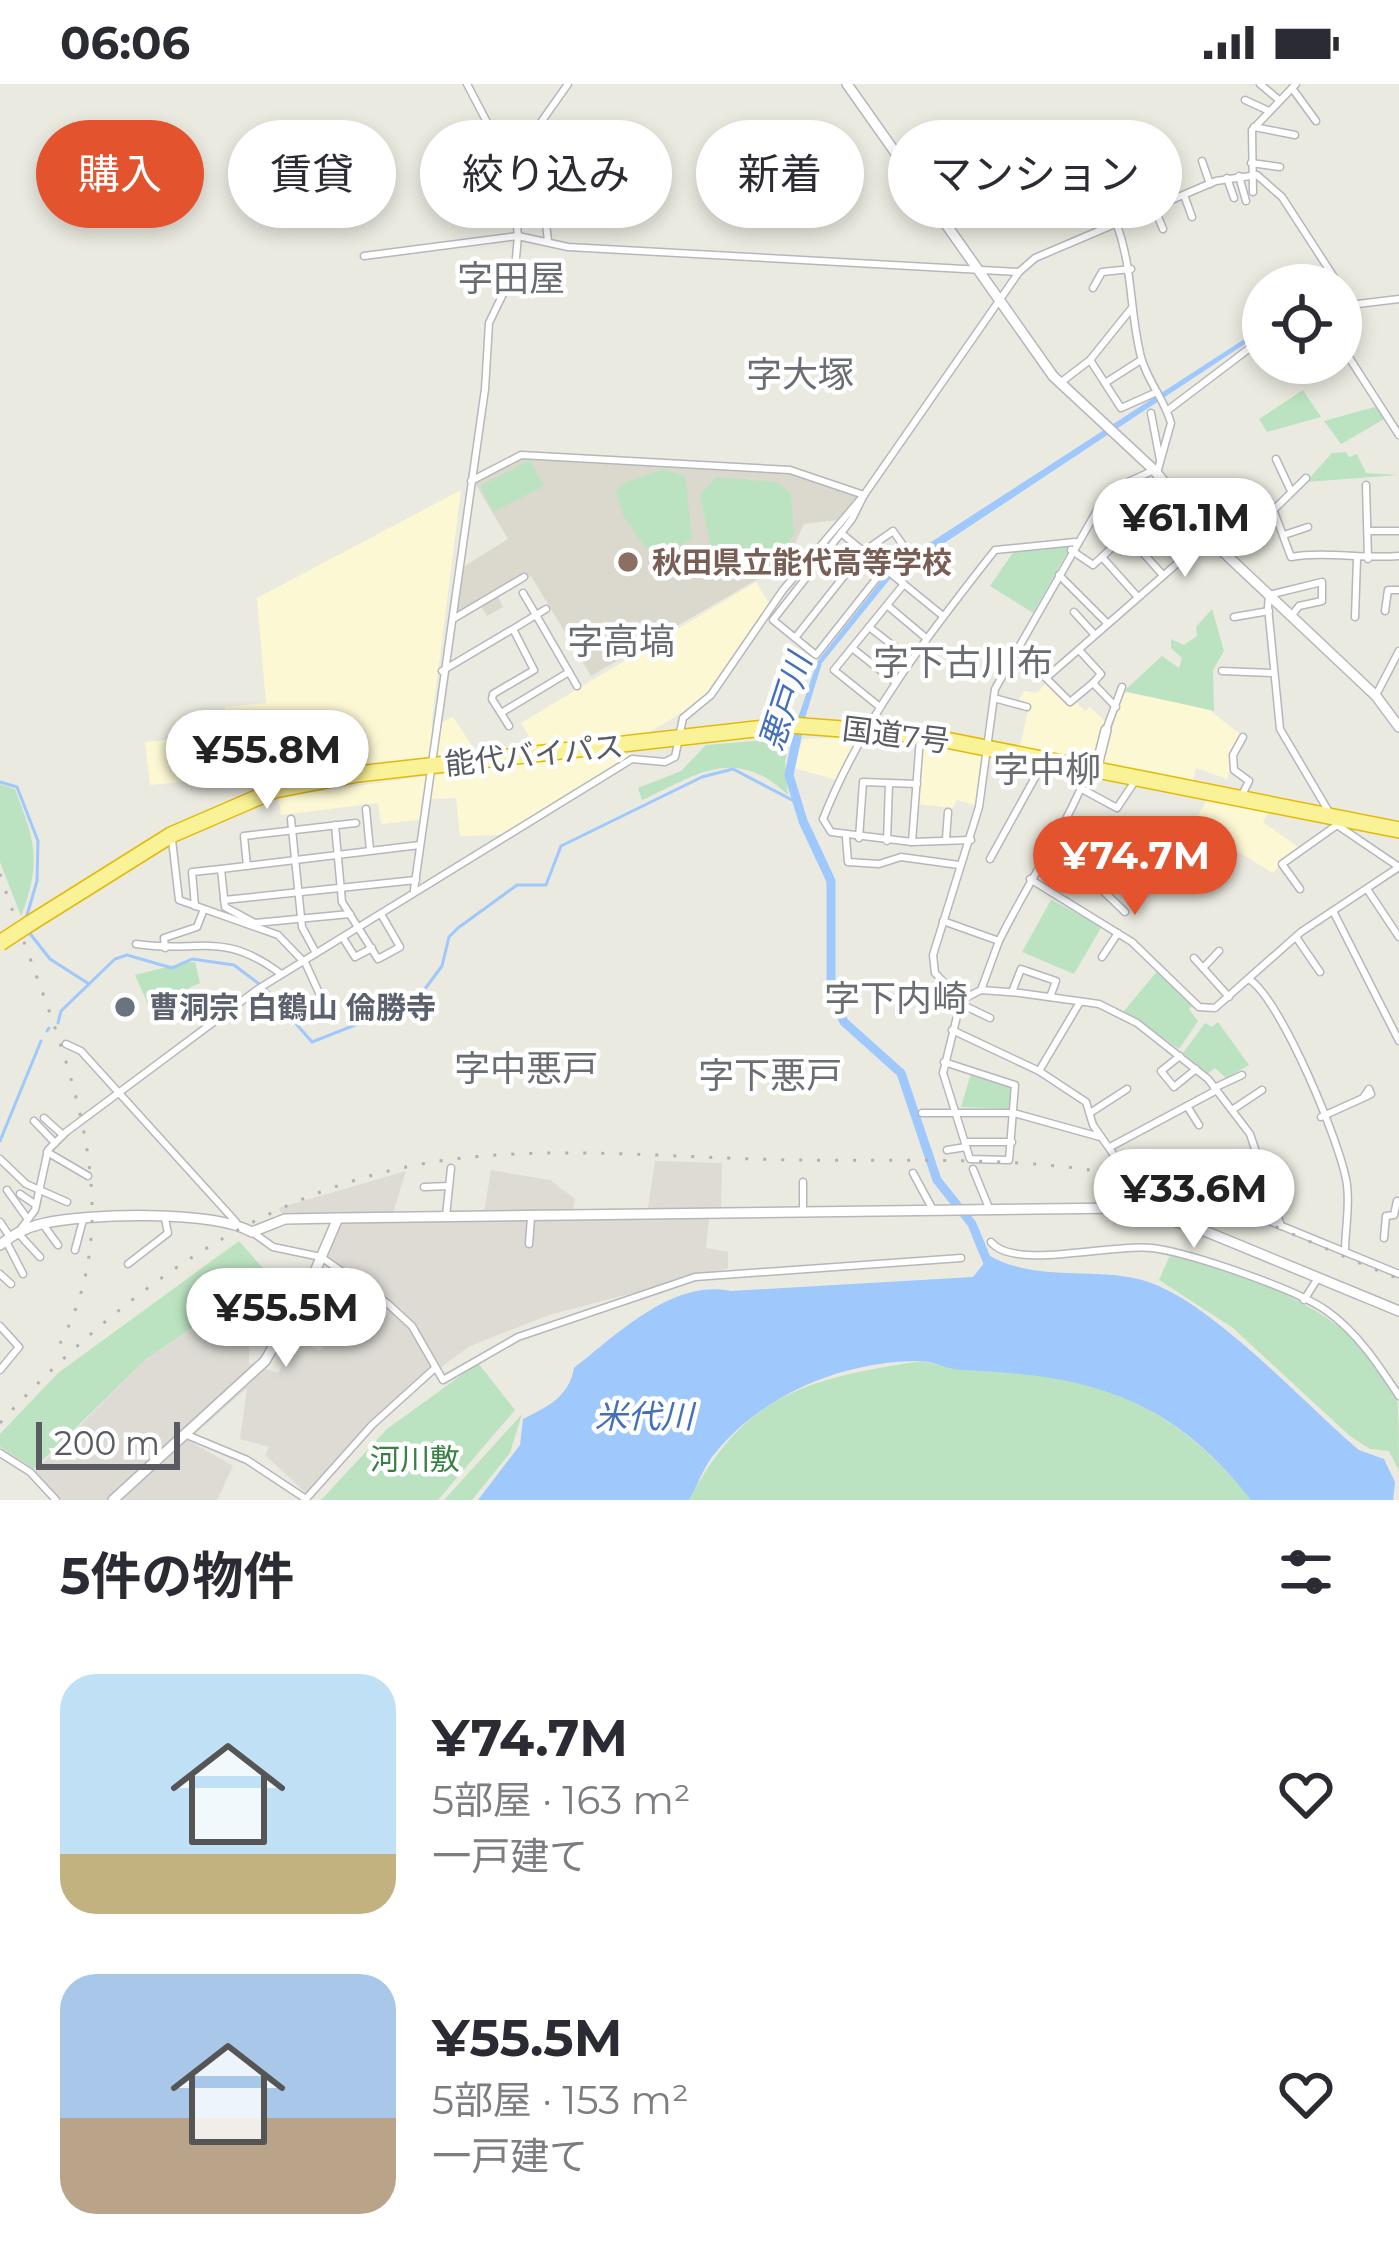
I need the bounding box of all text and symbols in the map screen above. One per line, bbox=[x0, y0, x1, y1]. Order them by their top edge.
text: 06:06 bbox=[60, 15, 190, 70]
chip: 購入 bbox=[36, 120, 204, 228]
chip: 賃貸 bbox=[228, 120, 396, 228]
chip: 絞り込み bbox=[420, 120, 672, 228]
chip: 新着 bbox=[696, 120, 864, 228]
chip: マンション bbox=[888, 120, 1182, 228]
district label: 字田屋 bbox=[457, 256, 565, 300]
map controls bbox=[1242, 264, 1362, 384]
button: locate bbox=[1242, 264, 1362, 384]
district label: 字大塚 bbox=[746, 352, 854, 396]
pin: ¥61.1M bbox=[1087, 478, 1283, 580]
text: ¥61.1M bbox=[1120, 493, 1250, 541]
place label: 秋田県立能代高等学校 bbox=[652, 544, 952, 581]
marker: 秋田県立能代高等学校 bbox=[615, 549, 641, 575]
district label: 字高塙 bbox=[567, 619, 675, 663]
district label: 字下古川布 bbox=[873, 640, 1053, 684]
water label: 悪戸川 bbox=[751, 646, 820, 755]
pin: ¥55.8M bbox=[169, 710, 365, 812]
street label: 国道7号 bbox=[840, 710, 952, 760]
text: ¥55.8M bbox=[193, 725, 341, 773]
street label: 能代バイパス bbox=[443, 727, 625, 783]
district label: 字中柳 bbox=[993, 747, 1101, 791]
pin: ¥74.7M bbox=[1037, 816, 1233, 918]
text: ¥74.7M bbox=[1060, 831, 1210, 879]
district label: 字下内崎 bbox=[824, 976, 968, 1020]
place label: 曹洞宗 白鶴山 倫勝寺 bbox=[149, 989, 436, 1026]
marker: 曹洞宗 白鶴山 倫勝寺 bbox=[112, 994, 138, 1020]
district label: 字中悪戸 bbox=[454, 1046, 598, 1090]
district label: 字下悪戸 bbox=[698, 1053, 842, 1097]
pin: ¥33.6M bbox=[1096, 1149, 1292, 1251]
text: ¥33.6M bbox=[1121, 1164, 1267, 1212]
pin: ¥55.5M bbox=[188, 1268, 384, 1370]
text: ¥55.5M bbox=[213, 1283, 359, 1331]
water label: 米代川 bbox=[595, 1396, 697, 1436]
scale bar bbox=[36, 1416, 180, 1469]
text: 200 m bbox=[54, 1423, 160, 1463]
park label: 河川敷 bbox=[370, 1441, 460, 1478]
icon: filters bbox=[1273, 1539, 1339, 1605]
text: 5件の物件 bbox=[60, 1545, 294, 1607]
text: ¥74.7M bbox=[432, 1707, 628, 1769]
icon: home bbox=[156, 1722, 300, 1866]
icon: heart bbox=[1273, 1761, 1339, 1827]
text: 5部屋 · 163 m² bbox=[432, 1776, 691, 1824]
text: 一戸建て bbox=[432, 1832, 588, 1880]
text: ¥55.5M bbox=[432, 2007, 622, 2069]
icon: home bbox=[156, 2022, 300, 2166]
icon: heart bbox=[1273, 2061, 1339, 2127]
text: 5部屋 · 153 m² bbox=[432, 2076, 689, 2124]
text: 一戸建て bbox=[432, 2132, 588, 2180]

